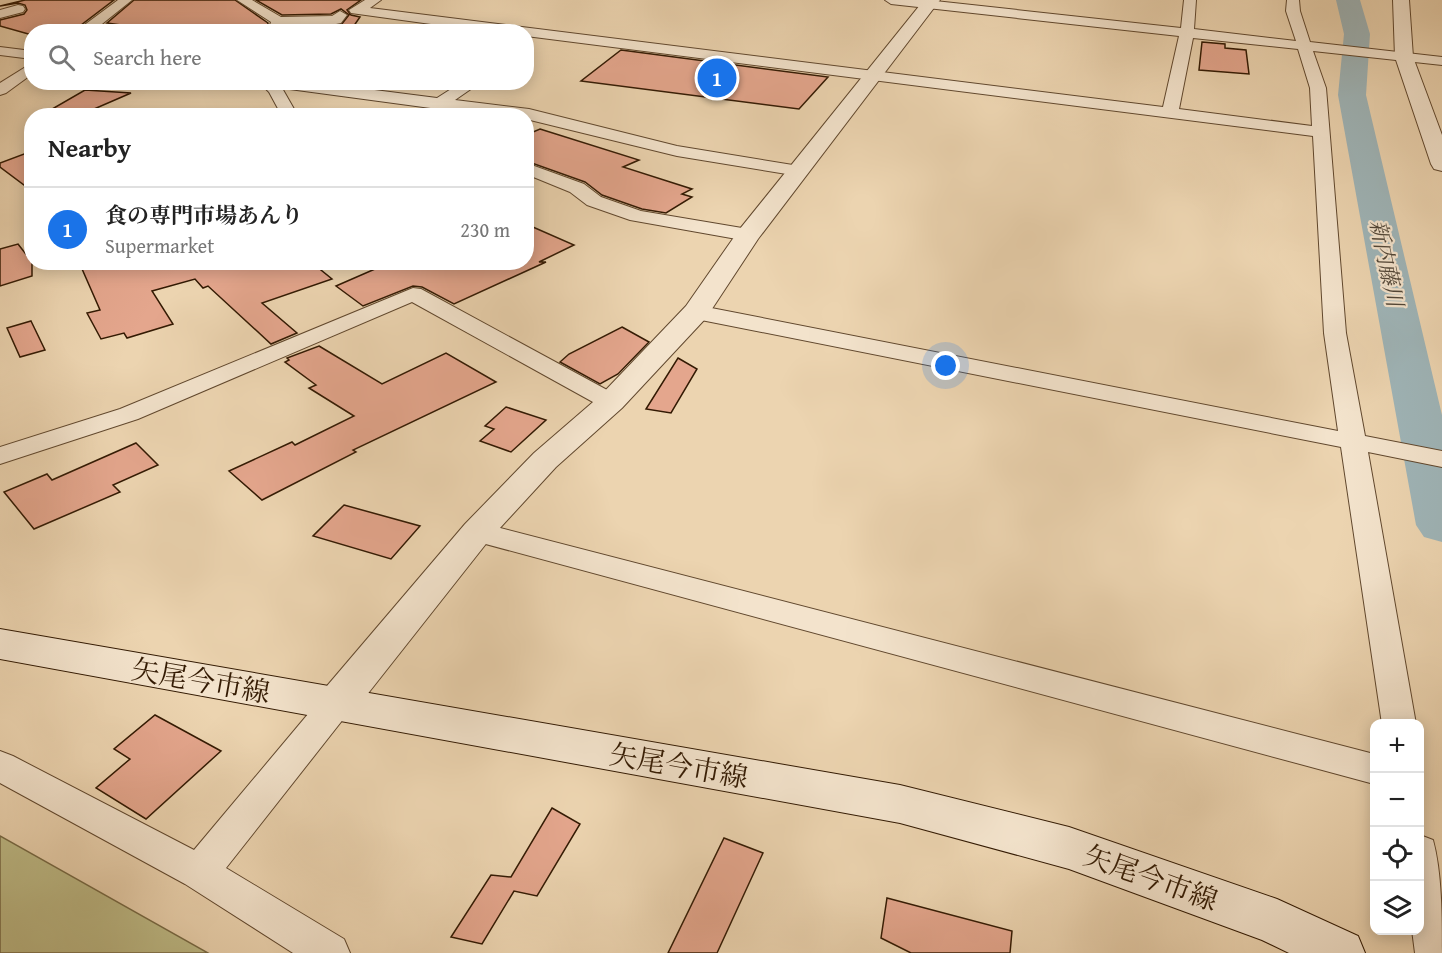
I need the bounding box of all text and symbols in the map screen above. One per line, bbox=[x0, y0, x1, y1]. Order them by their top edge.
search box bbox=[24, 24, 534, 90]
icon: search bbox=[45, 41, 78, 74]
text: Search here bbox=[93, 41, 202, 73]
pin: 1 bbox=[698, 56, 736, 100]
text: Nearby bbox=[48, 128, 131, 167]
text: 食の専門市場あんり bbox=[105, 199, 303, 231]
text: 1 bbox=[62, 215, 73, 244]
text: 230 m bbox=[460, 215, 510, 244]
water label: 新内藤川 bbox=[1362, 217, 1412, 311]
text: Supermarket bbox=[105, 231, 214, 260]
your location bbox=[931, 351, 960, 380]
street label: 矢尾今市線 bbox=[128, 648, 274, 712]
map controls bbox=[1370, 719, 1424, 935]
button: + bbox=[1370, 719, 1424, 773]
street label: 矢尾今市線 bbox=[606, 733, 752, 797]
button: − bbox=[1370, 773, 1424, 827]
button: locate bbox=[1370, 827, 1424, 881]
street label: 矢尾今市線 bbox=[1078, 834, 1224, 920]
button: layers bbox=[1370, 881, 1424, 935]

